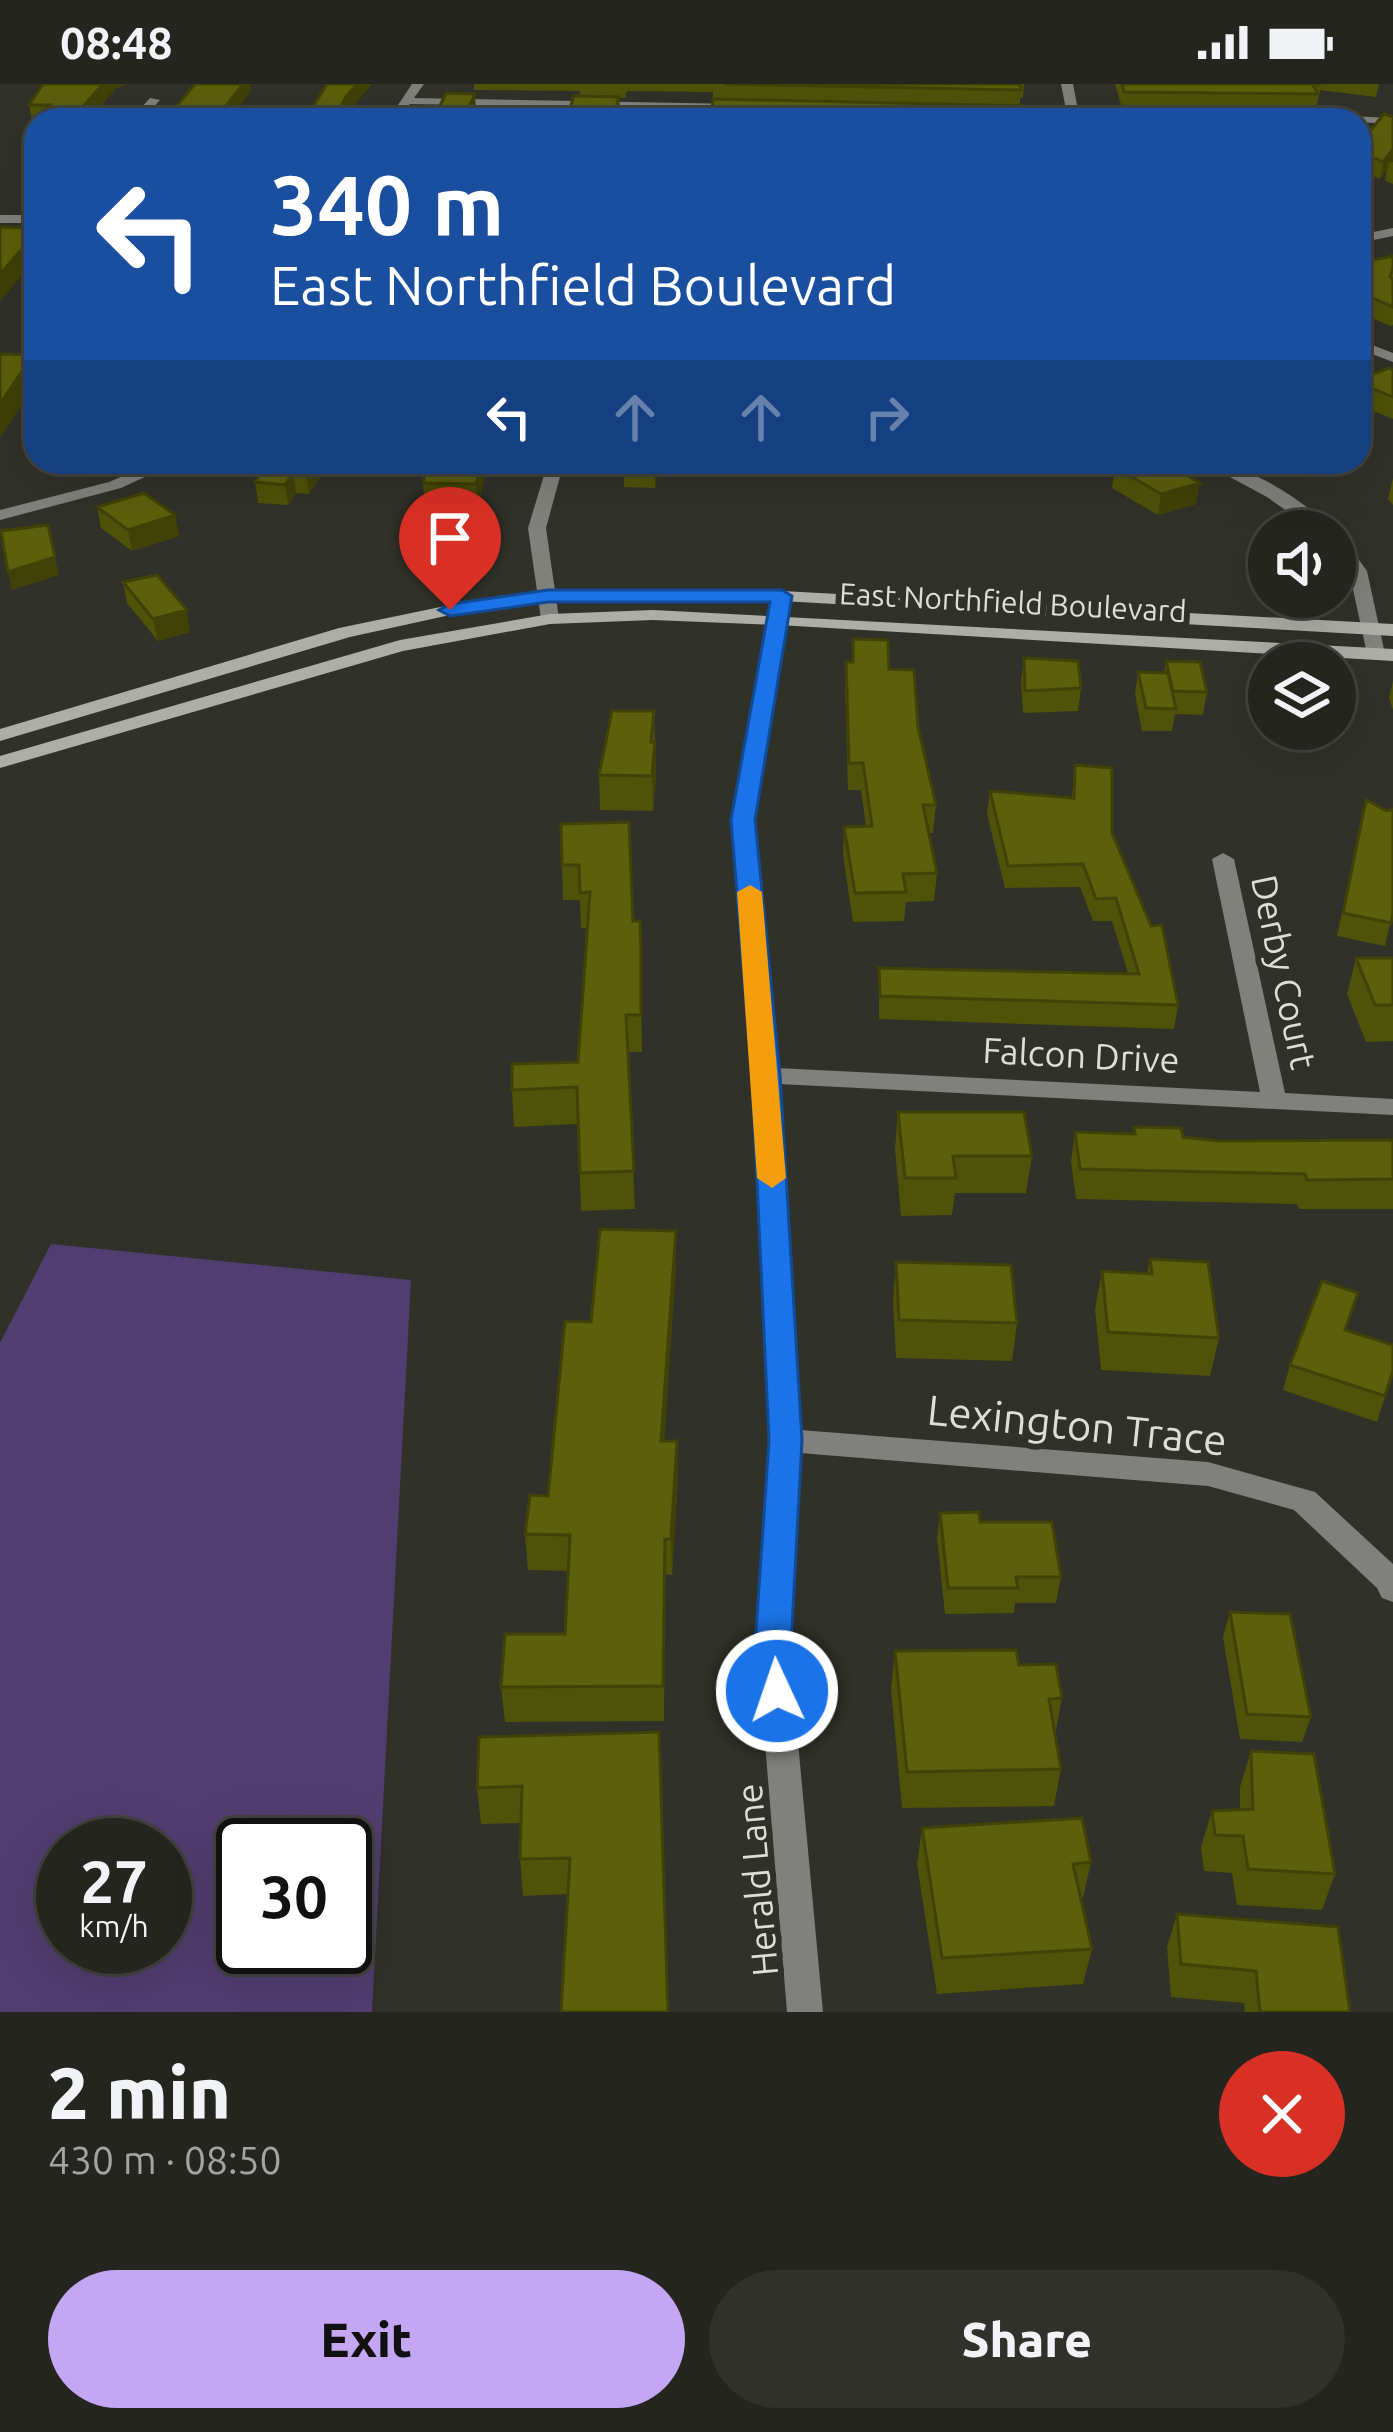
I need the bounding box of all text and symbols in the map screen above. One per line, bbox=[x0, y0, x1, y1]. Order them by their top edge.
text: 08:48 bbox=[60, 17, 173, 68]
icon: left bbox=[72, 156, 228, 312]
text: 340 m bbox=[270, 157, 504, 251]
text: East Northfield Boulevard bbox=[270, 255, 896, 315]
icon: left bbox=[476, 384, 542, 450]
icon: ahead bbox=[602, 384, 668, 450]
icon: ahead bbox=[728, 384, 794, 450]
icon: right bbox=[854, 384, 920, 450]
pin bbox=[399, 487, 501, 610]
icon: arrive bbox=[417, 505, 483, 571]
map controls bbox=[1248, 510, 1356, 750]
button: sound bbox=[1248, 510, 1356, 618]
street label: East Northfield Boulevard bbox=[839, 576, 1188, 628]
button: layers bbox=[1248, 642, 1356, 750]
street label: Derby Court bbox=[1244, 871, 1325, 1072]
street label: Falcon Drive bbox=[982, 1029, 1181, 1080]
street label: Lexington Trace bbox=[925, 1385, 1229, 1464]
position arrow bbox=[714, 1628, 840, 1754]
street label: Herald Lane bbox=[728, 1782, 785, 1978]
speed limit sign: 30 bbox=[216, 1818, 372, 1974]
text: 27 bbox=[80, 1847, 148, 1914]
text: km/h bbox=[79, 1909, 149, 1943]
button: close bbox=[1219, 2051, 1345, 2177]
text: 2 min bbox=[48, 2052, 231, 2133]
text: 430 m · 08:50 bbox=[48, 2138, 282, 2181]
button: Exit bbox=[48, 2270, 685, 2408]
button: Share bbox=[709, 2270, 1345, 2408]

